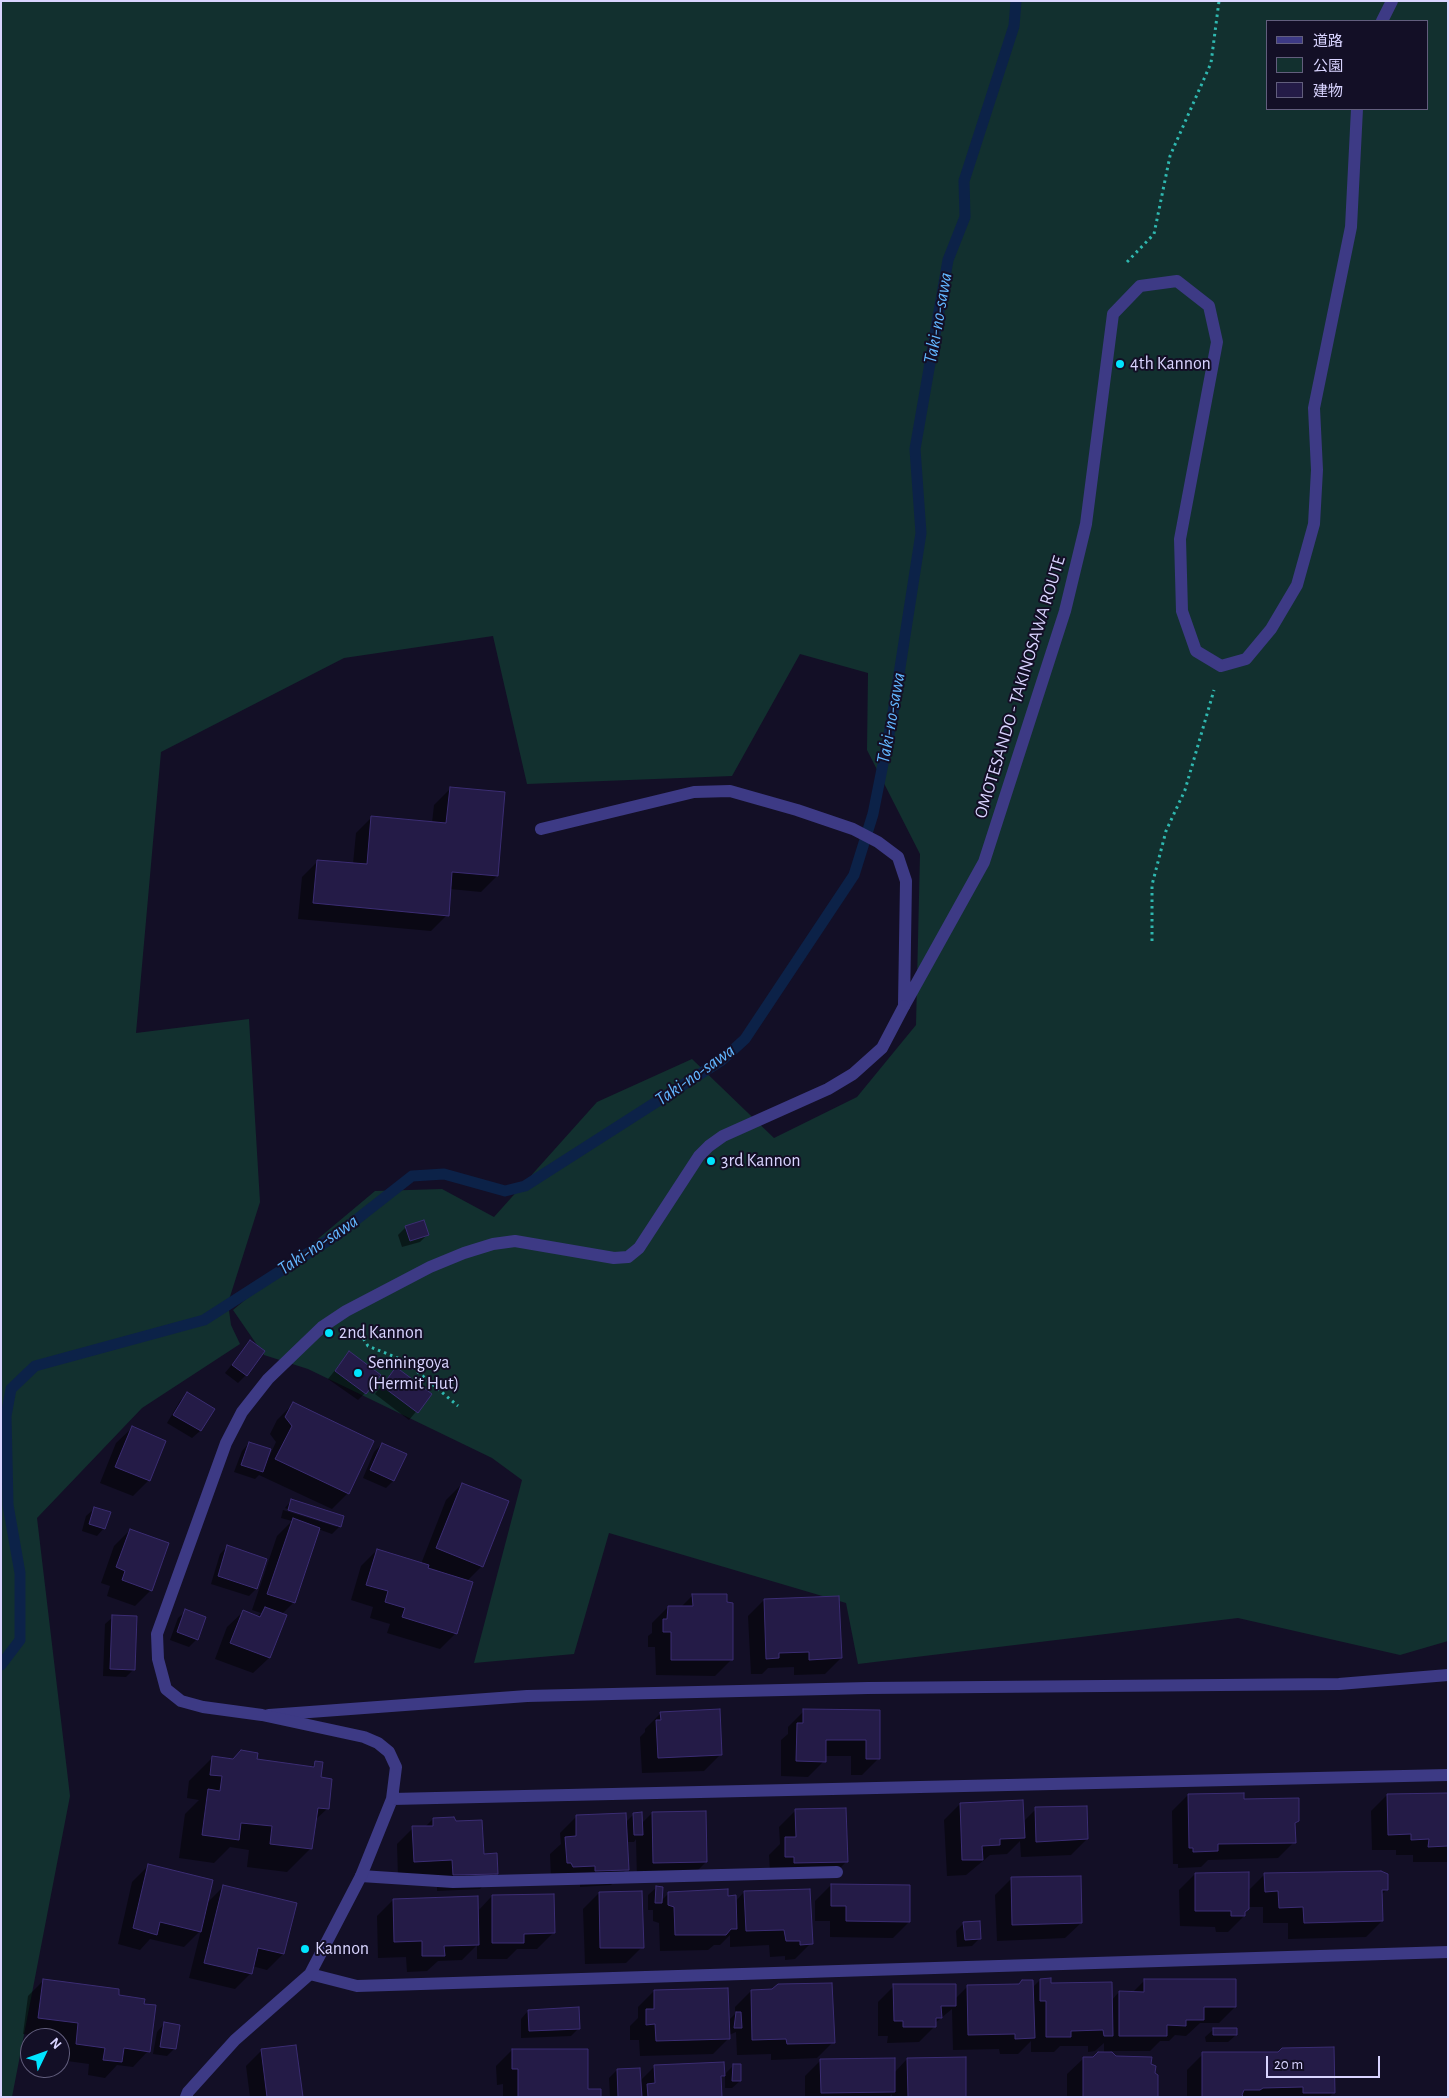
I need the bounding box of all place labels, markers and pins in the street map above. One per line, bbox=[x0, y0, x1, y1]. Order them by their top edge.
place label: 4th Kannon bbox=[1130, 353, 1211, 375]
marker: 4th Kannon bbox=[1114, 358, 1126, 370]
place label: 3rd Kannon bbox=[721, 1150, 801, 1172]
marker: 3rd Kannon bbox=[705, 1155, 717, 1167]
place label: 2nd Kannon bbox=[339, 1322, 423, 1344]
marker: 2nd Kannon bbox=[323, 1327, 335, 1339]
place label: Senningoya (Hermit Hut) bbox=[368, 1352, 459, 1395]
marker: Senningoya (Hermit Hut) bbox=[352, 1367, 364, 1379]
place label: Kannon bbox=[315, 1938, 369, 1960]
marker: Kannon bbox=[299, 1943, 311, 1955]

